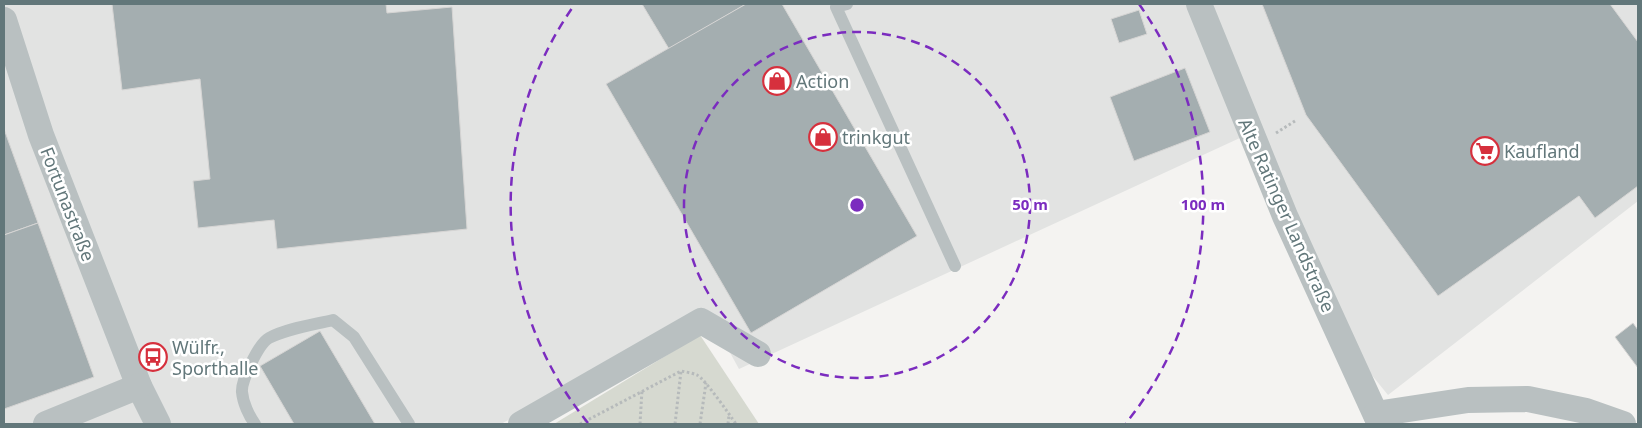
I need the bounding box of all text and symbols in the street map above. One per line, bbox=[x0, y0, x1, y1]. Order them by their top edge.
shop icon: Action bbox=[762, 66, 792, 96]
place label: Action bbox=[796, 69, 849, 93]
street label: Alte Ratinger Landstraße bbox=[1233, 114, 1341, 316]
shop icon: trinkgut bbox=[808, 122, 838, 152]
place label: trinkgut bbox=[842, 125, 911, 149]
supermarket icon: Kaufland bbox=[1470, 136, 1500, 166]
place label: Kaufland bbox=[1504, 139, 1580, 163]
street label: Fortunastraße bbox=[35, 144, 101, 264]
text: 50 m bbox=[1012, 194, 1048, 214]
text: 100 m bbox=[1181, 194, 1225, 214]
centre of rings bbox=[848, 196, 866, 214]
place label: Wülfr., Sporthalle bbox=[172, 335, 258, 380]
bus stop icon: Wülfr., Sporthalle bbox=[138, 342, 168, 372]

